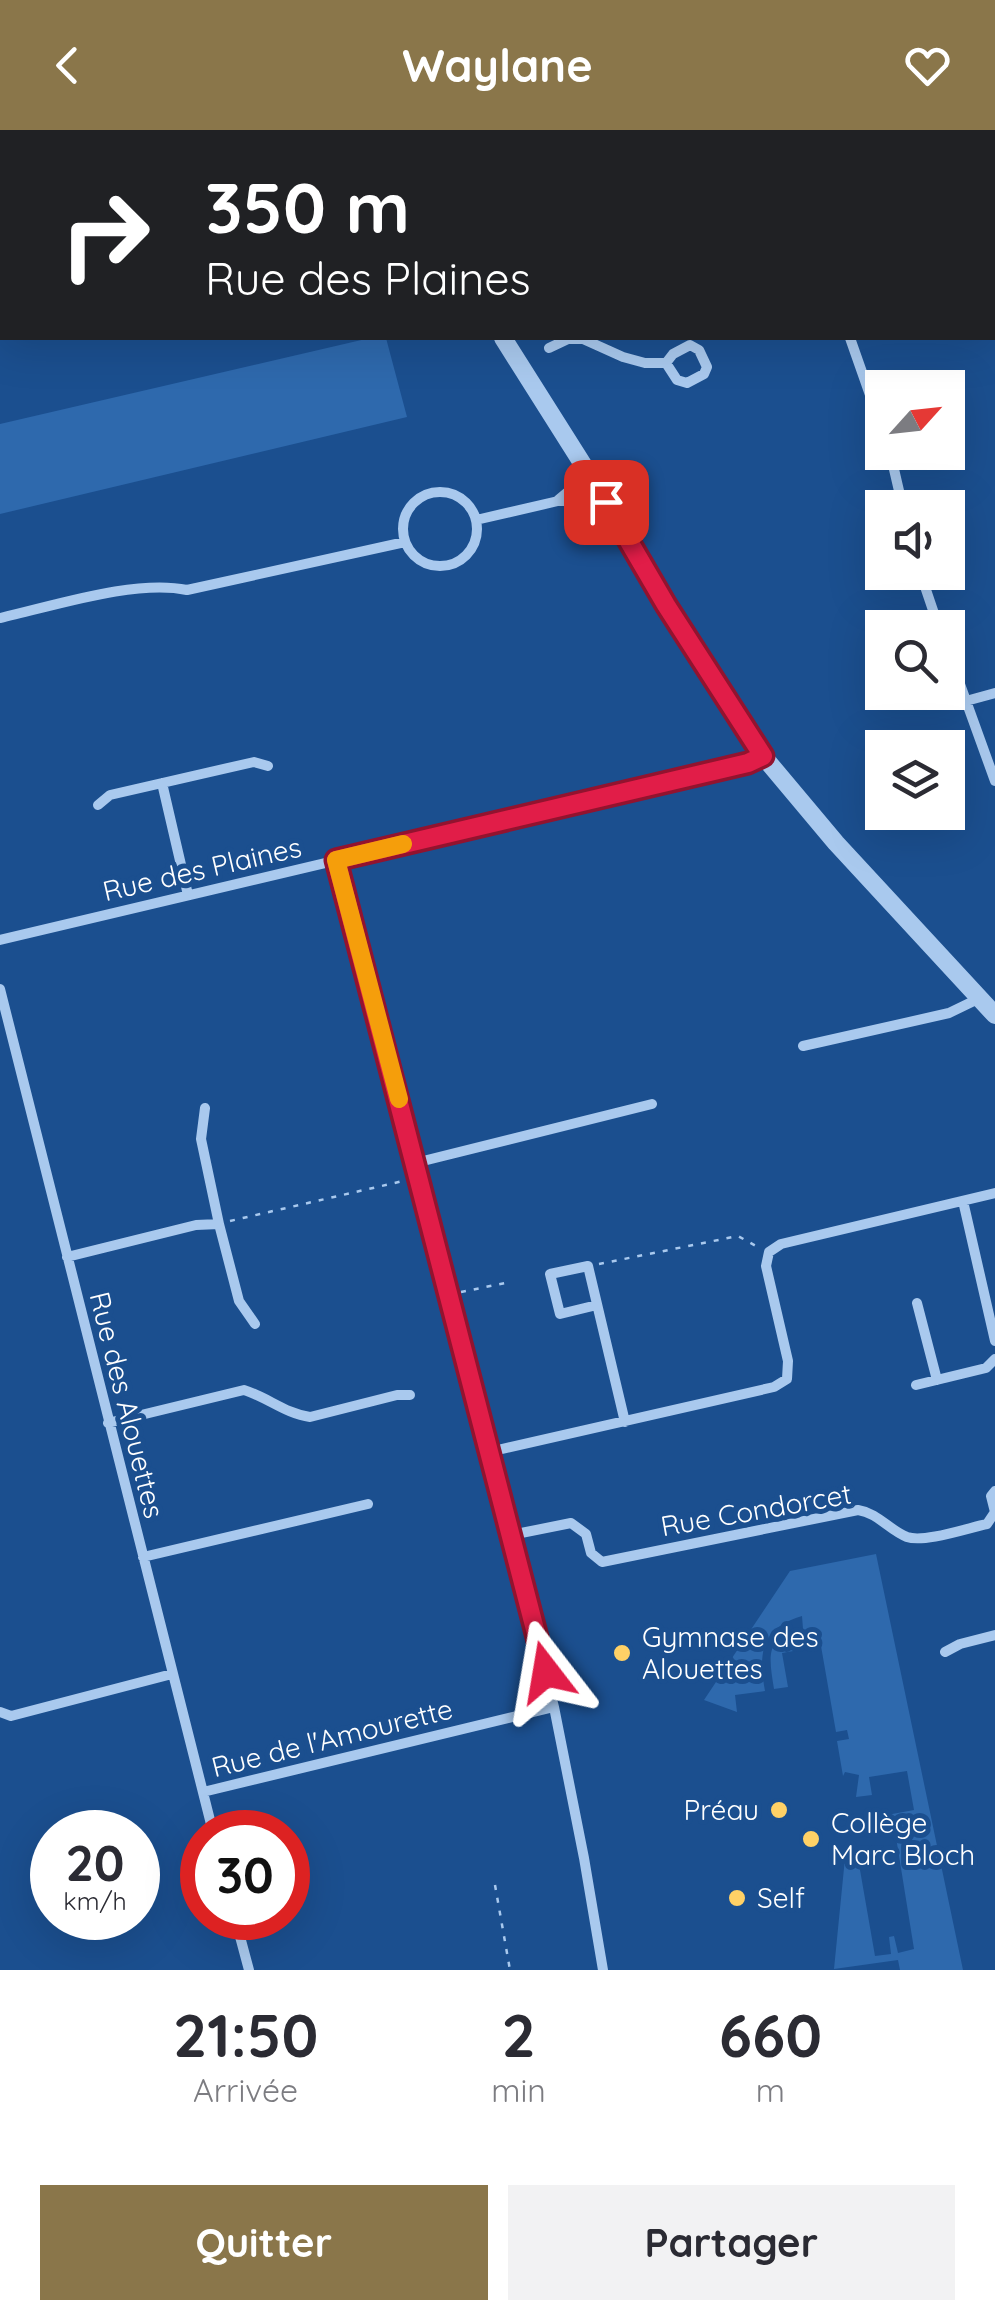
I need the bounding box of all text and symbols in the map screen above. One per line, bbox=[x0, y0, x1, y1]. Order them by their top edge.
text: Waylane bbox=[402, 37, 593, 93]
icon: back bbox=[40, 38, 95, 93]
icon: heart bbox=[900, 38, 955, 93]
text: 350 m bbox=[205, 163, 410, 251]
icon: right bbox=[40, 170, 170, 300]
text: Rue des Plaines bbox=[205, 250, 531, 306]
north arrow bbox=[865, 370, 965, 470]
map controls bbox=[865, 370, 965, 830]
pin bbox=[564, 460, 649, 545]
icon: arrive bbox=[579, 475, 634, 530]
button: sound bbox=[865, 490, 965, 590]
button: search bbox=[865, 610, 965, 710]
button: layers bbox=[865, 730, 965, 830]
street label: Rue des Plaines bbox=[99, 829, 305, 908]
street label: Rue des Alouettes bbox=[82, 1288, 173, 1522]
street label: Rue Condorcet bbox=[658, 1476, 854, 1544]
place label: Gymnase des Alouettes bbox=[642, 1619, 819, 1686]
position arrow bbox=[494, 1620, 598, 1724]
marker: Gymnase des Alouettes bbox=[611, 1642, 633, 1664]
street label: Rue de l'Amourette bbox=[208, 1691, 456, 1784]
place label: Préau bbox=[684, 1792, 759, 1827]
marker: Préau bbox=[768, 1799, 790, 1821]
place label: Collège Marc Bloch bbox=[831, 1805, 975, 1872]
speed limit sign: 30 bbox=[180, 1810, 310, 1940]
marker: Collège Marc Bloch bbox=[800, 1828, 822, 1850]
text: 20 bbox=[65, 1831, 125, 1894]
place label: Self bbox=[757, 1880, 805, 1915]
text: km/h bbox=[63, 1885, 127, 1916]
marker: Self bbox=[726, 1887, 748, 1909]
text: 21:50 bbox=[173, 1997, 318, 2072]
text: 2 bbox=[501, 1997, 536, 2072]
text: 660 bbox=[719, 1997, 822, 2072]
text: Arrivée bbox=[193, 2070, 298, 2110]
text: min bbox=[491, 2070, 546, 2110]
text: m bbox=[756, 2070, 785, 2110]
button: Quitter bbox=[40, 2185, 488, 2300]
button: Partager bbox=[508, 2185, 955, 2300]

